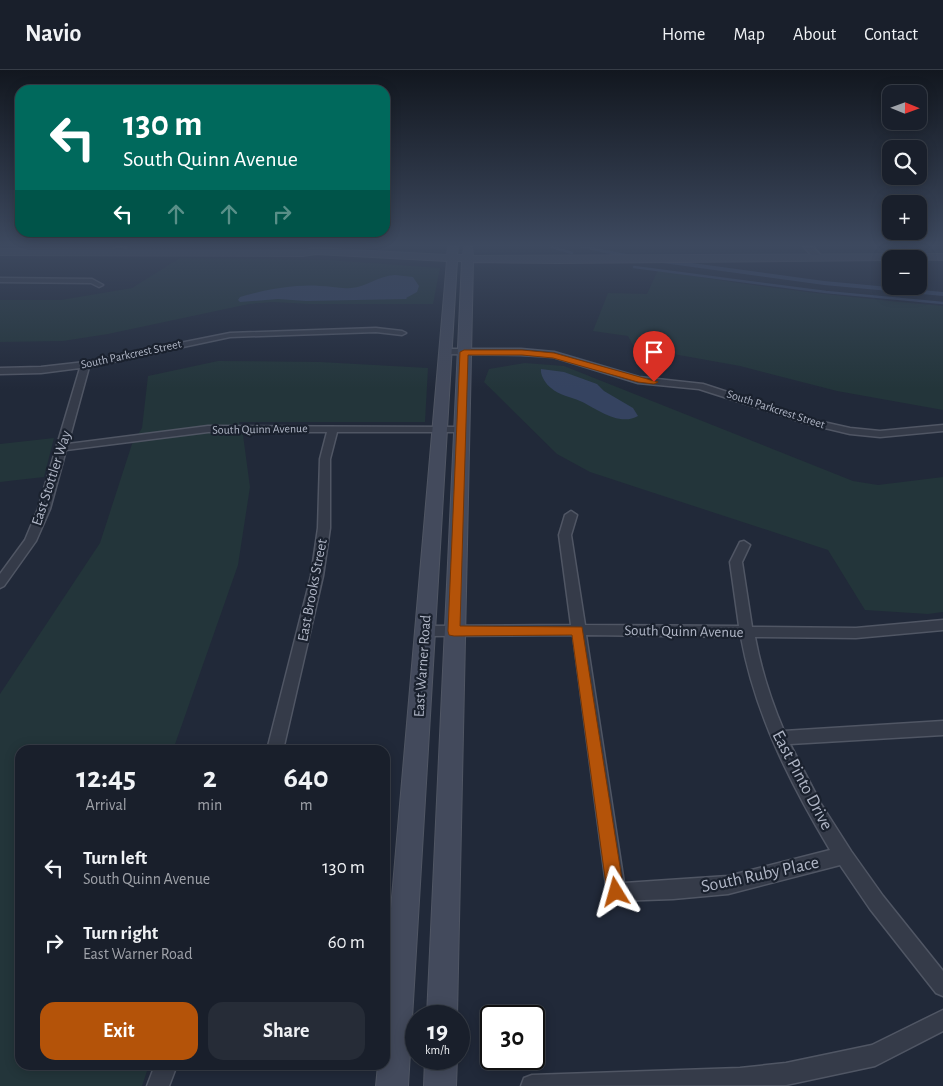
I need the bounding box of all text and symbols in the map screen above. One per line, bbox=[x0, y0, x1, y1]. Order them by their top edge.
text: Navio bbox=[25, 22, 81, 46]
text: Home bbox=[662, 26, 705, 44]
text: Map bbox=[733, 26, 765, 44]
text: About bbox=[793, 26, 836, 44]
text: Contact bbox=[864, 26, 918, 44]
north arrow bbox=[882, 85, 928, 130]
map controls bbox=[882, 85, 927, 295]
icon: left bbox=[40, 105, 105, 170]
text: 130 m bbox=[123, 107, 202, 142]
button: search bbox=[882, 140, 927, 185]
text: South Quinn Avenue bbox=[123, 148, 298, 170]
button: + bbox=[882, 195, 927, 240]
icon: left bbox=[109, 200, 137, 228]
icon: ahead bbox=[162, 200, 190, 228]
icon: ahead bbox=[215, 200, 243, 228]
icon: right bbox=[268, 200, 296, 228]
button: − bbox=[882, 250, 927, 295]
pin bbox=[633, 331, 675, 382]
street label: South Parkcrest Street bbox=[80, 337, 182, 371]
icon: arrive bbox=[640, 338, 668, 366]
street label: South Parkcrest Street bbox=[725, 387, 827, 431]
street label: South Quinn Avenue bbox=[212, 422, 308, 437]
street label: East Stottler Way bbox=[29, 428, 74, 528]
street label: East Brooks Street bbox=[295, 537, 330, 643]
street label: East Warner Road bbox=[411, 614, 434, 718]
street label: South Quinn Avenue bbox=[624, 623, 744, 640]
street label: East Pinto Drive bbox=[768, 728, 836, 833]
text: 12:45 bbox=[76, 763, 136, 793]
text: 2 bbox=[203, 763, 217, 793]
text: 640 bbox=[284, 763, 329, 793]
text: Arrival bbox=[86, 797, 127, 813]
text: min bbox=[197, 797, 222, 813]
text: m bbox=[300, 797, 313, 813]
text: Turn left bbox=[83, 849, 147, 868]
icon: left bbox=[40, 854, 68, 882]
street label: South Ruby Place bbox=[700, 854, 821, 896]
text: 130 m bbox=[322, 858, 365, 877]
position arrow bbox=[589, 865, 641, 917]
text: South Quinn Avenue bbox=[83, 871, 210, 887]
text: Turn right bbox=[83, 924, 158, 943]
icon: right bbox=[40, 929, 68, 957]
text: 60 m bbox=[328, 933, 365, 952]
text: East Warner Road bbox=[83, 946, 193, 962]
button: Exit bbox=[40, 1002, 198, 1060]
button: Share bbox=[208, 1002, 365, 1060]
speed limit sign: 30 bbox=[480, 1005, 545, 1070]
text: 19 bbox=[427, 1019, 448, 1044]
text: km/h bbox=[425, 1044, 450, 1056]

